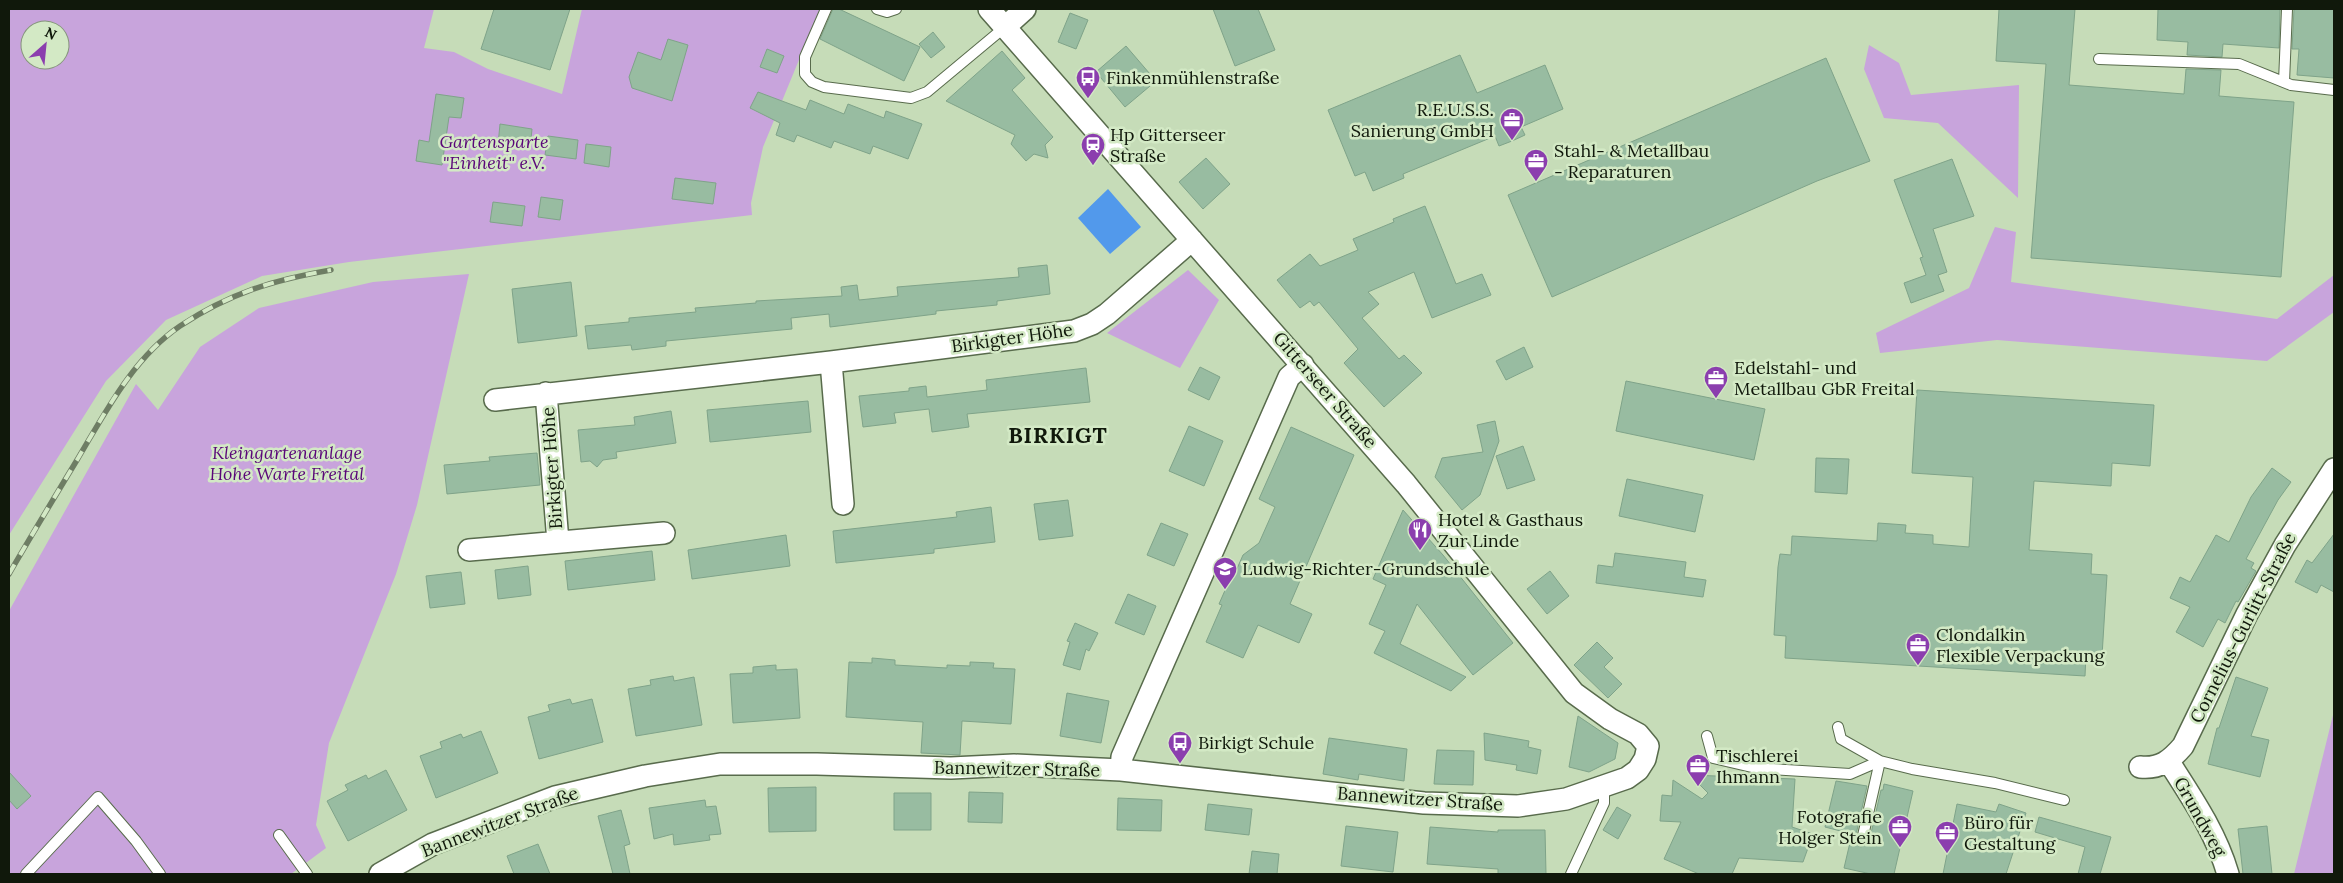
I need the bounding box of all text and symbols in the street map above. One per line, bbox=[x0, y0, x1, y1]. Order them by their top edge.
north arrow bbox=[20, 20, 70, 70]
text: N bbox=[42, 23, 60, 44]
bus stop icon: Finkenmühlenstraße bbox=[1075, 65, 1101, 99]
place label: Finkenmühlenstraße bbox=[1106, 66, 1280, 89]
place label: R.E.U.S.S. Sanierung GmbH bbox=[1351, 98, 1494, 142]
office icon: R.E.U.S.S. Sanierung GmbH bbox=[1499, 107, 1525, 141]
place label: Hp Gitterseer Straße bbox=[1110, 123, 1226, 167]
park label: Gartensparte "Einheit" e.V. bbox=[440, 130, 549, 174]
station icon: Hp Gitterseer Straße bbox=[1080, 132, 1106, 166]
place label: Stahl- & Metallbau - Reparaturen bbox=[1554, 139, 1710, 183]
office icon: Stahl- & Metallbau - Reparaturen bbox=[1523, 148, 1549, 182]
street label: Birkigter Höhe bbox=[950, 318, 1074, 357]
street label: Gitterseer Straße bbox=[1268, 327, 1382, 453]
place label: Edelstahl- und Metallbau GbR Freital bbox=[1734, 356, 1915, 400]
office icon: Edelstahl- und Metallbau GbR Freital bbox=[1703, 365, 1729, 399]
street label: Birkigter Höhe bbox=[536, 406, 567, 530]
district label: BIRKIGT bbox=[1008, 421, 1108, 449]
park label: Kleingartenanlage Hohe Warte Freital bbox=[210, 441, 364, 485]
place label: Hotel & Gasthaus Zur Linde bbox=[1438, 508, 1583, 552]
restaurant icon: Hotel & Gasthaus Zur Linde bbox=[1407, 517, 1433, 551]
street label: Cornelius-Gurlitt-Straße bbox=[2185, 529, 2301, 727]
school or university icon: Ludwig-Richter-Grundschule bbox=[1212, 556, 1238, 590]
place label: Ludwig-Richter-Grundschule bbox=[1242, 557, 1490, 580]
place label: Clondalkin Flexible Verpackung bbox=[1936, 623, 2105, 667]
office icon: Clondalkin Flexible Verpackung bbox=[1905, 632, 1931, 666]
bus stop icon: Birkigt Schule bbox=[1167, 730, 1193, 764]
place label: Birkigt Schule bbox=[1198, 731, 1314, 754]
place label: Tischlerei Ihmann bbox=[1716, 744, 1798, 788]
office icon: Tischlerei Ihmann bbox=[1685, 753, 1711, 787]
street label: Bannewitzer Straße bbox=[934, 756, 1101, 781]
street label: Grundweg bbox=[2169, 773, 2232, 862]
street label: Bannewitzer Straße bbox=[418, 781, 582, 862]
street label: Bannewitzer Straße bbox=[1336, 781, 1504, 816]
place label: Fotografie Holger Stein bbox=[1778, 805, 1882, 849]
place label: Büro für Gestaltung bbox=[1964, 811, 2057, 855]
office icon: Fotografie Holger Stein bbox=[1887, 814, 1913, 848]
office icon: Büro für Gestaltung bbox=[1934, 820, 1960, 854]

